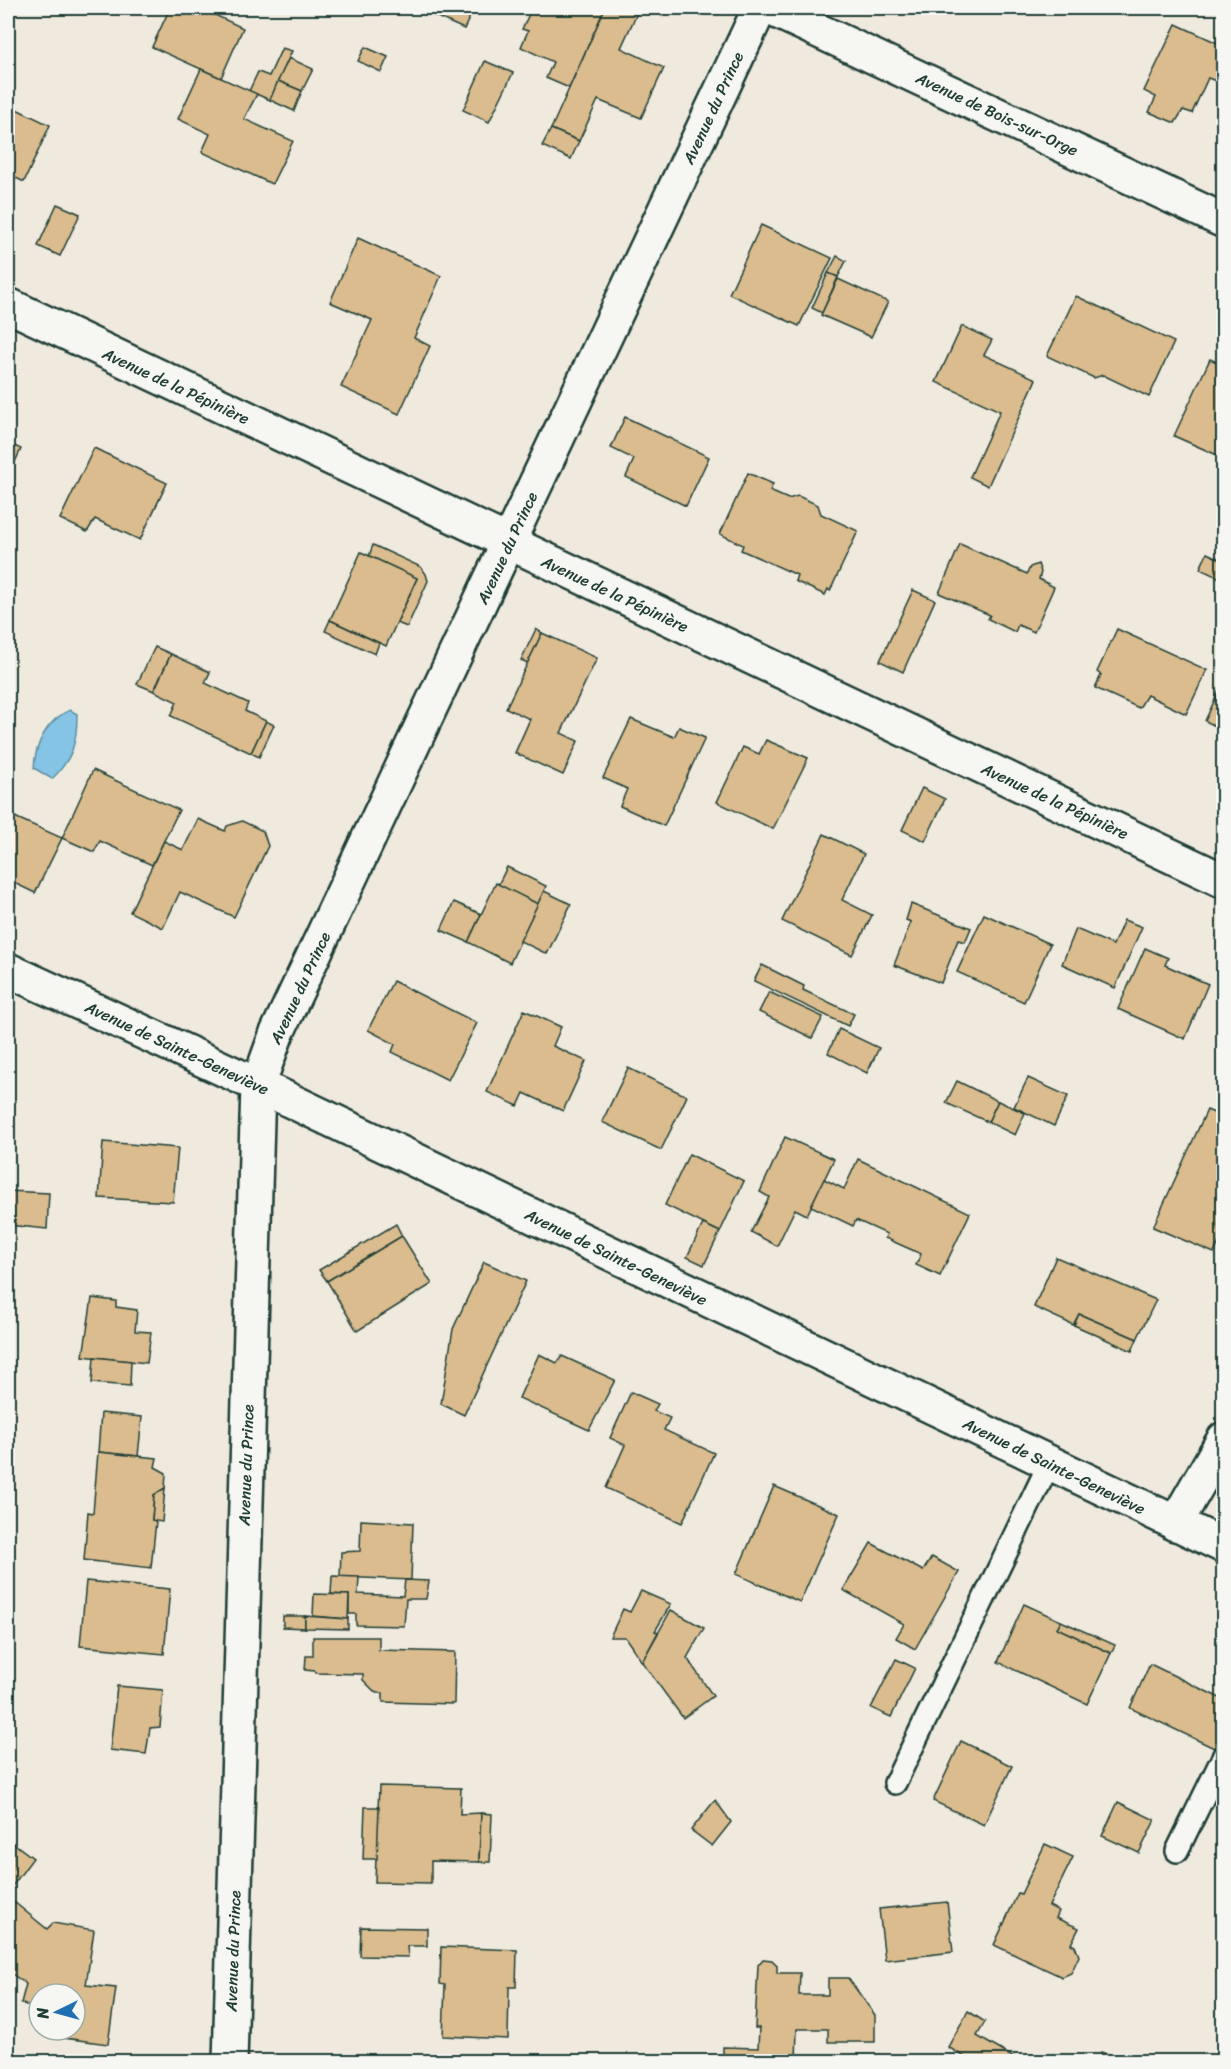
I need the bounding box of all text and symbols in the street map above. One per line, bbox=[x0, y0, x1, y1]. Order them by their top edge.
street label: Avenue du Prince bbox=[674, 47, 752, 170]
street label: Avenue de Bois-sur-Orge bbox=[910, 63, 1083, 164]
street label: Avenue de la Pépinière bbox=[97, 339, 255, 433]
street label: Avenue du Prince bbox=[468, 487, 546, 610]
street label: Avenue de la Pépinière bbox=[536, 547, 694, 641]
street label: Avenue de la Pépinière bbox=[976, 754, 1134, 848]
street label: Avenue du Prince bbox=[261, 927, 339, 1050]
street label: Avenue de Sainte-Geneviève bbox=[79, 992, 274, 1103]
street label: Avenue de Sainte-Geneviève bbox=[519, 1200, 712, 1314]
street label: Avenue du Prince bbox=[229, 1404, 263, 1527]
street label: Avenue de Sainte-Geneviève bbox=[957, 1409, 1150, 1523]
street label: Avenue du Prince bbox=[216, 1890, 250, 2013]
north arrow bbox=[27, 1982, 87, 2042]
text: N bbox=[28, 2006, 58, 2021]

